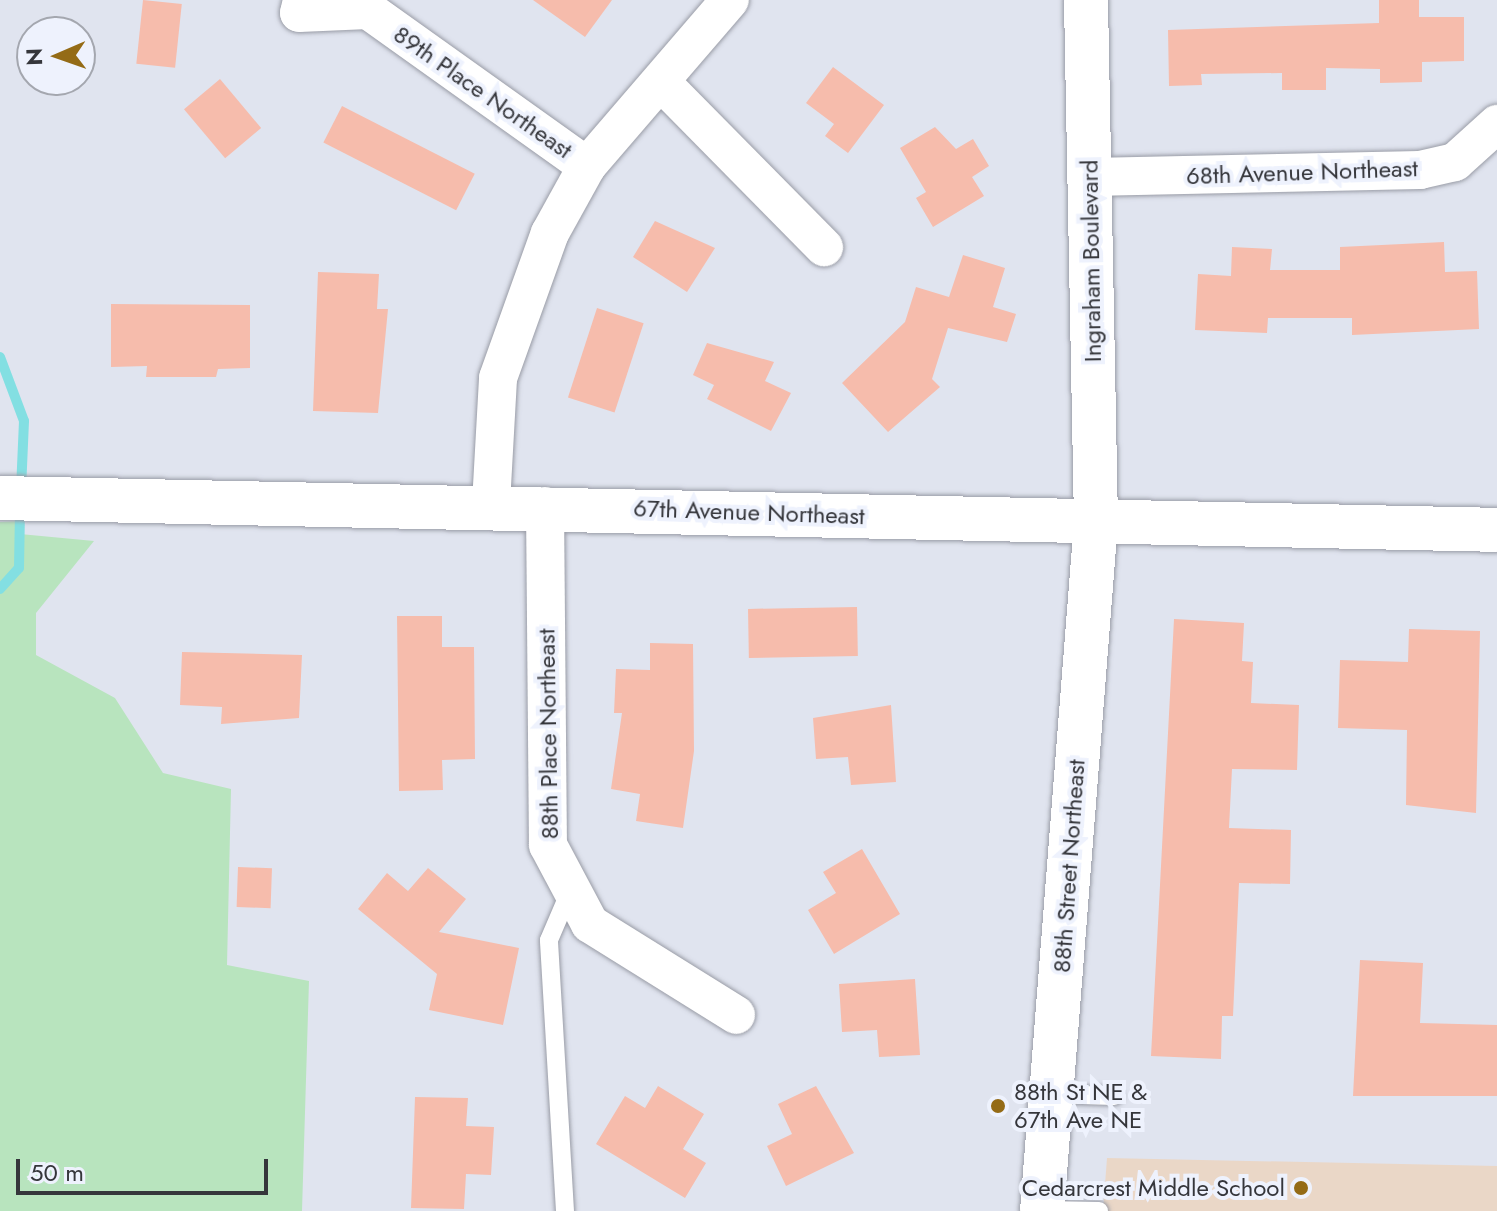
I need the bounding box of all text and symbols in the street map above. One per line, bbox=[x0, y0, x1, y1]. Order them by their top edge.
north arrow bbox=[16, 16, 96, 96]
street label: 89th Place Northeast bbox=[388, 20, 578, 164]
text: N bbox=[18, 47, 50, 66]
street label: 68th Avenue Northeast bbox=[1186, 154, 1418, 190]
street label: Ingraham Boulevard bbox=[1075, 159, 1107, 363]
street label: 67th Avenue Northeast bbox=[633, 494, 865, 530]
street label: 88th Place Northeast bbox=[532, 628, 564, 840]
street label: 88th Street Northeast bbox=[1047, 758, 1091, 974]
place label: 88th St NE & 67th Ave NE bbox=[1014, 1078, 1147, 1134]
marker: 88th St NE & 67th Ave NE bbox=[989, 1097, 1007, 1115]
scale bar bbox=[20, 1143, 272, 1193]
text: 50 m bbox=[30, 1155, 84, 1190]
place label: Cedarcrest Middle School bbox=[1022, 1174, 1285, 1202]
marker: Cedarcrest Middle School bbox=[1292, 1179, 1310, 1197]

